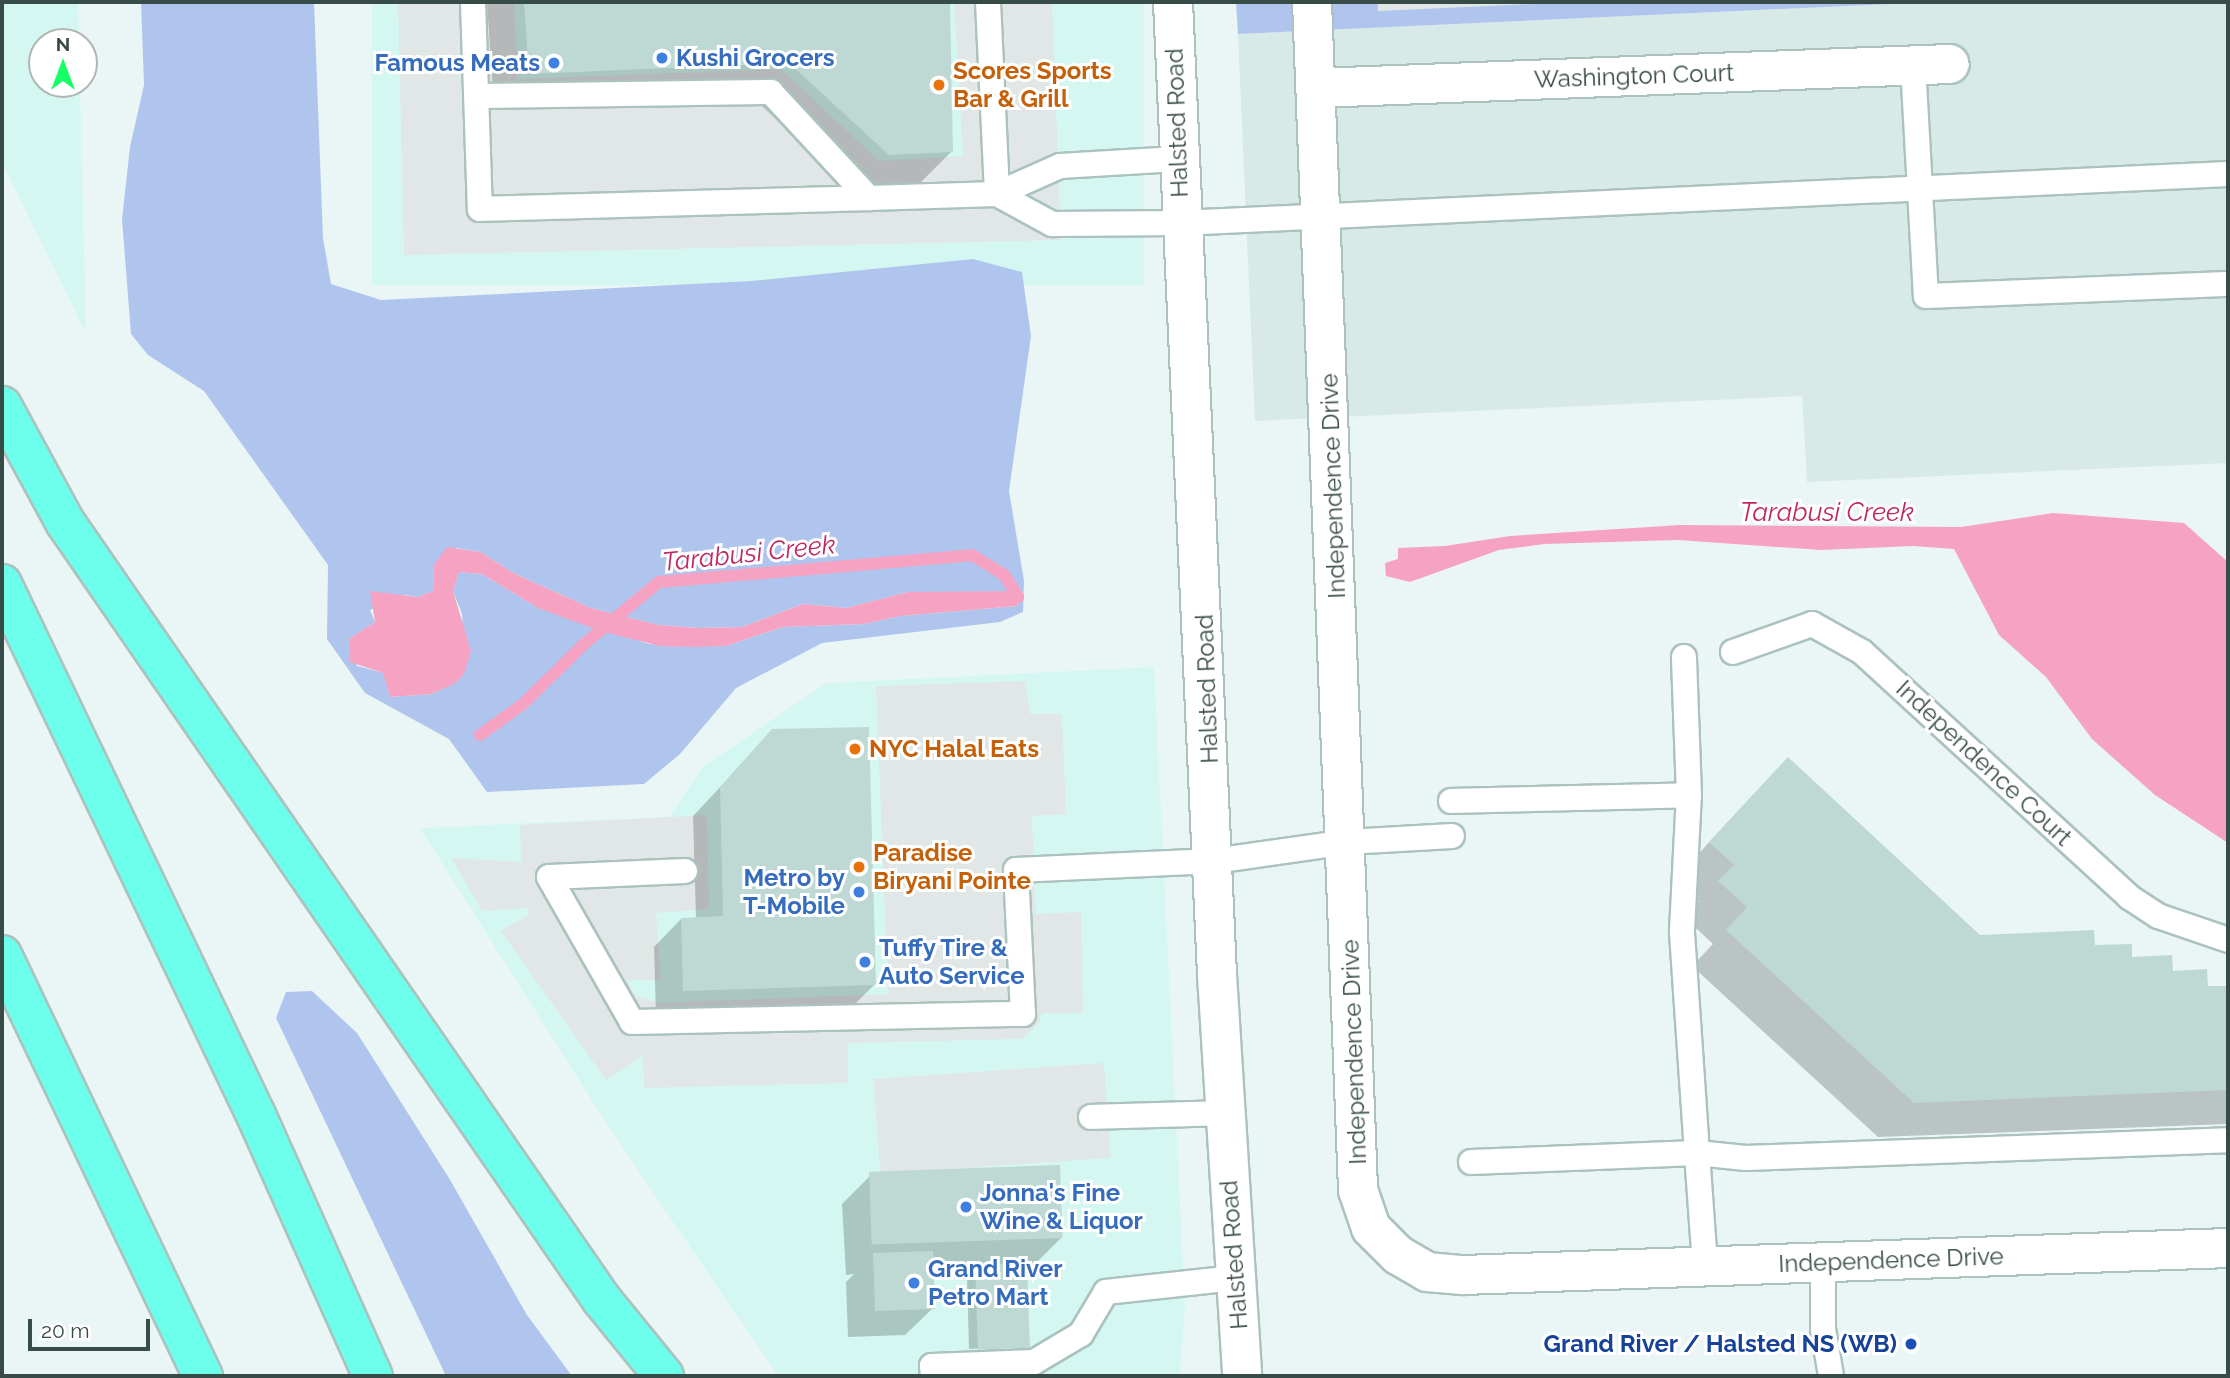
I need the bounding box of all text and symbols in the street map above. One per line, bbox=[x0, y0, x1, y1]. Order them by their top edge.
north arrow bbox=[28, 28, 98, 98]
text: N bbox=[56, 33, 70, 55]
place label: Kushi Grocers bbox=[676, 44, 835, 72]
street label: Halsted Road bbox=[1160, 48, 1194, 198]
place label: Famous Meats bbox=[375, 49, 540, 77]
marker: Kushi Grocers bbox=[654, 50, 670, 66]
marker: Famous Meats bbox=[546, 55, 562, 71]
place label: Scores Sports Bar & Grill bbox=[953, 57, 1112, 113]
street label: Washington Court bbox=[1533, 58, 1735, 94]
marker: Scores Sports Bar & Grill bbox=[931, 77, 947, 93]
street label: Independence Drive bbox=[1315, 373, 1351, 599]
water label: Tarabusi Creek bbox=[1740, 497, 1914, 529]
water label: Tarabusi Creek bbox=[661, 529, 837, 579]
street label: Halsted Road bbox=[1190, 614, 1224, 764]
street label: Independence Court bbox=[1890, 674, 2078, 852]
place label: NYC Halal Eats bbox=[869, 735, 1040, 763]
marker: NYC Halal Eats bbox=[847, 741, 863, 757]
place label: Paradise Biryani Pointe bbox=[873, 839, 1031, 895]
marker: Paradise Biryani Pointe bbox=[851, 859, 867, 875]
place label: Metro by T-Mobile bbox=[743, 864, 845, 920]
marker: Metro by T-Mobile bbox=[851, 884, 867, 900]
place label: Tuffy Tire & Auto Service bbox=[879, 934, 1025, 990]
street label: Independence Drive bbox=[1336, 939, 1372, 1165]
marker: Tuffy Tire & Auto Service bbox=[857, 954, 873, 970]
place label: Jonna's Fine Wine & Liquor bbox=[980, 1179, 1143, 1235]
street label: Halsted Road bbox=[1214, 1180, 1254, 1330]
marker: Jonna's Fine Wine & Liquor bbox=[958, 1199, 974, 1215]
street label: Independence Drive bbox=[1778, 1242, 2004, 1278]
place label: Grand River Petro Mart bbox=[928, 1255, 1063, 1311]
marker: Grand River Petro Mart bbox=[906, 1275, 922, 1291]
scale bar bbox=[32, 1304, 154, 1348]
text: 20 m bbox=[41, 1318, 89, 1343]
place label: Grand River / Halsted NS (WB) bbox=[1543, 1330, 1897, 1358]
marker: Grand River / Halsted NS (WB) bbox=[1903, 1336, 1919, 1352]

